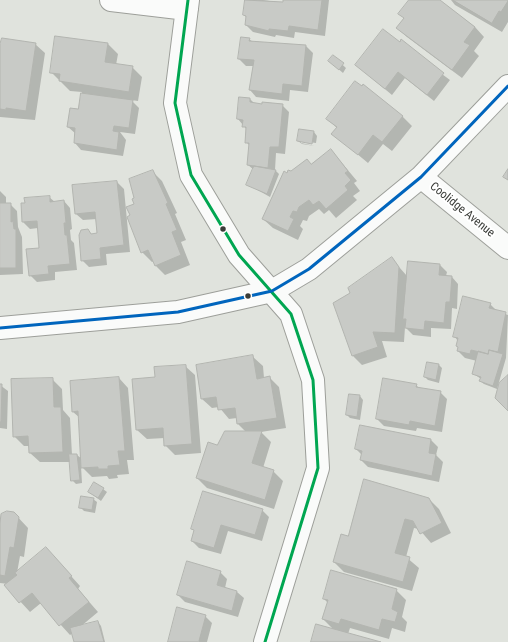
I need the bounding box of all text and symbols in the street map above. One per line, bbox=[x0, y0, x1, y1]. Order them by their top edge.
street label: Coolidge Avenue bbox=[427, 179, 497, 241]
unlabelled marker bbox=[218, 224, 228, 234]
unlabelled marker bbox=[243, 291, 253, 301]

